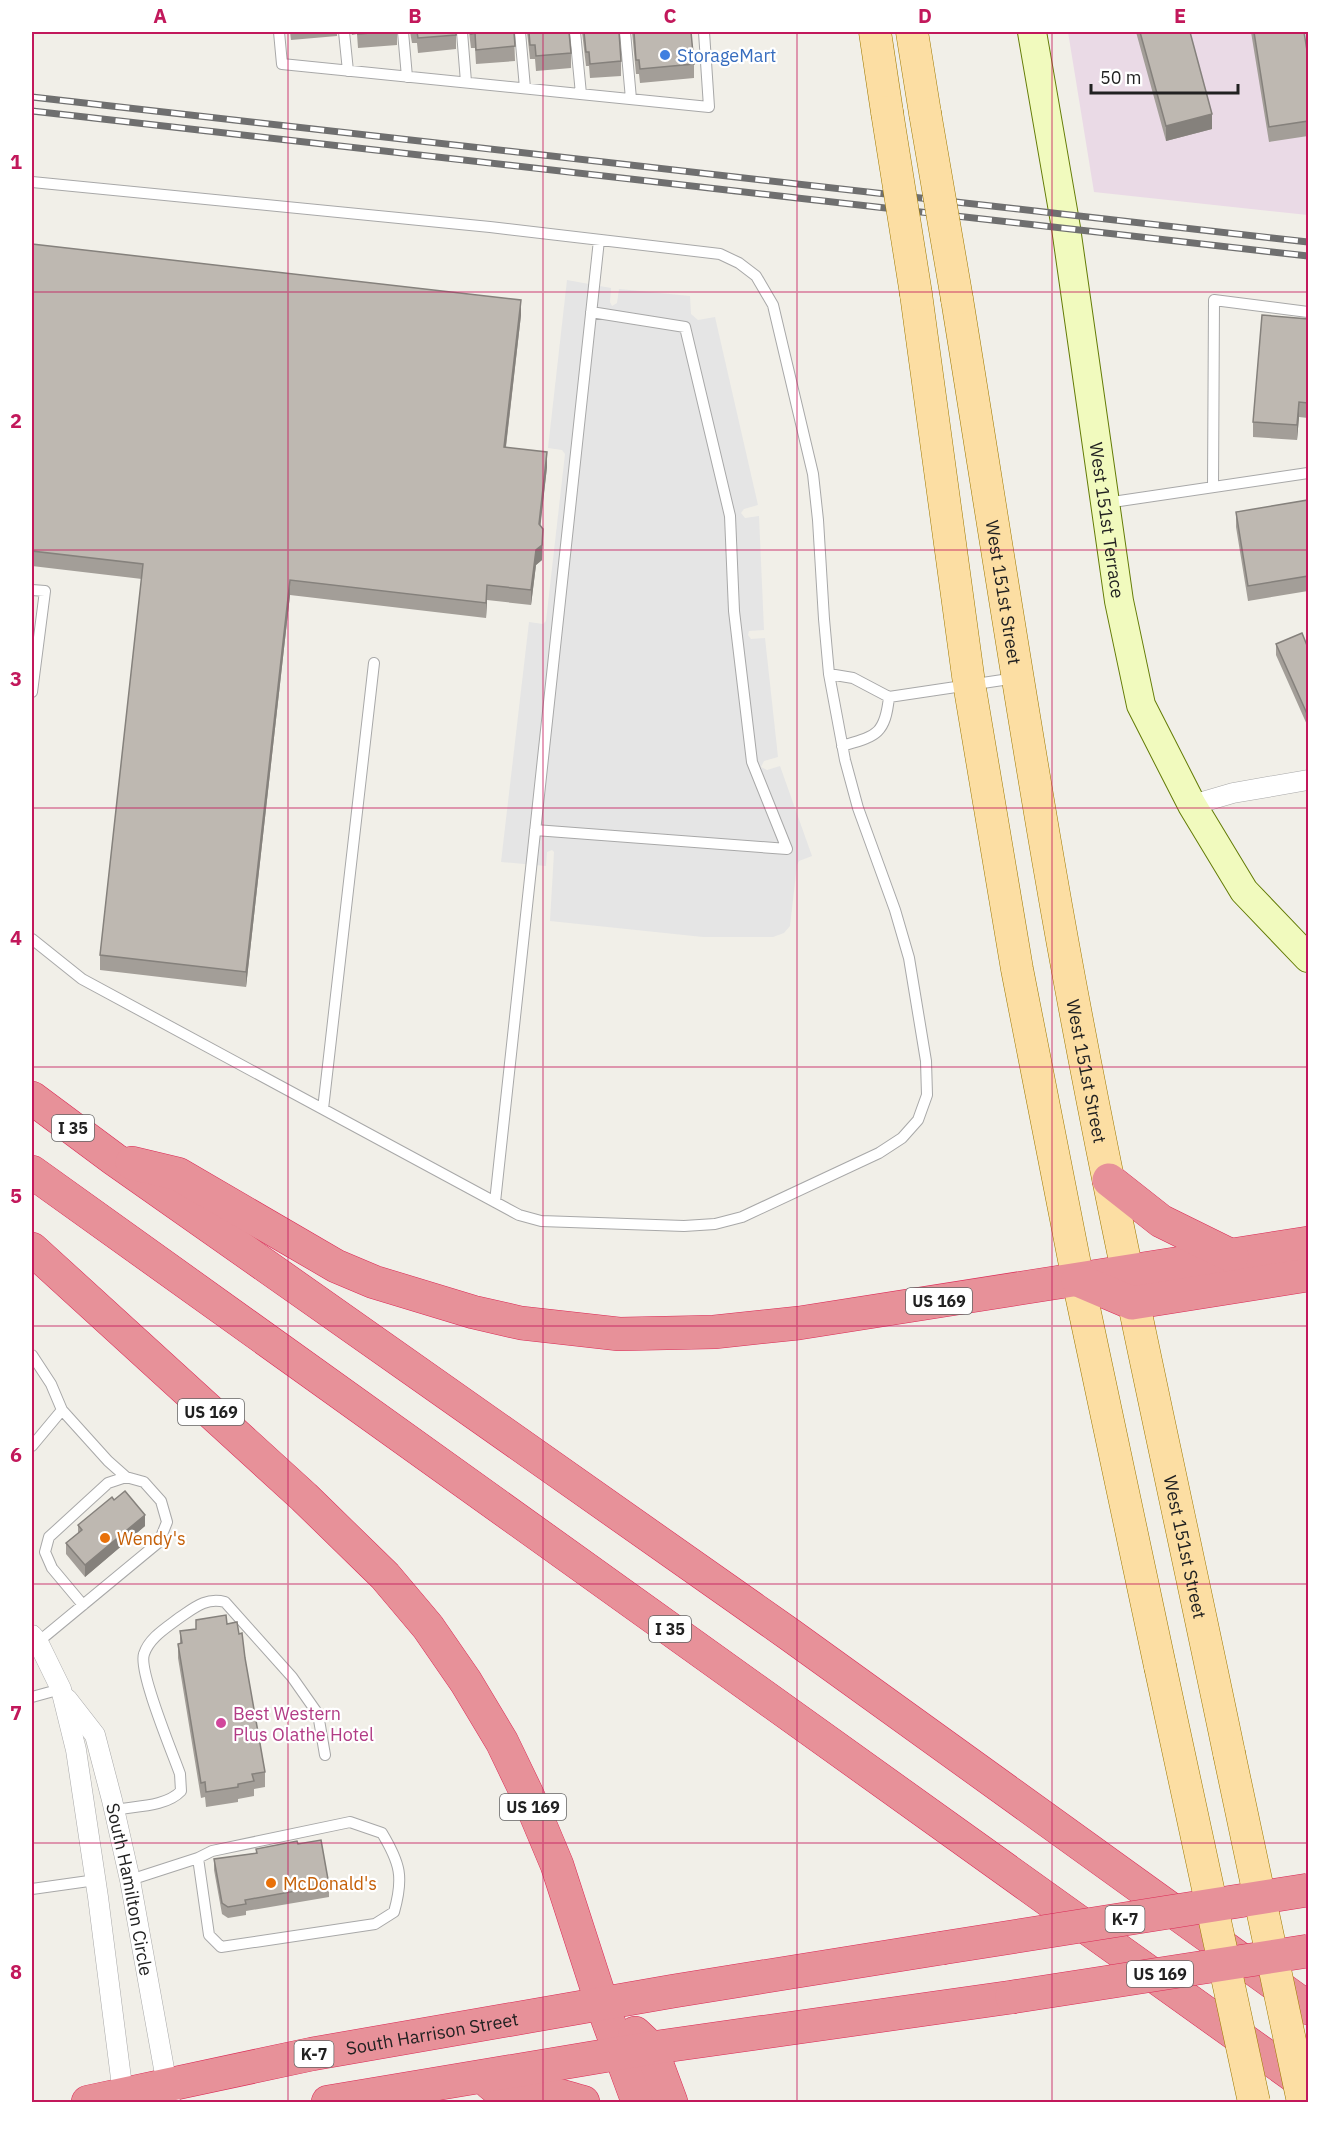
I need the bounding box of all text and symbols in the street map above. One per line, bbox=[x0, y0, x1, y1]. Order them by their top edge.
text: A bbox=[153, 2, 167, 29]
text: B bbox=[408, 2, 422, 29]
text: C bbox=[663, 2, 677, 29]
text: D bbox=[918, 2, 932, 29]
text: E bbox=[1174, 2, 1186, 29]
place label: StorageMart bbox=[677, 44, 776, 67]
marker: StorageMart bbox=[658, 48, 672, 62]
scale bar bbox=[1091, 57, 1238, 95]
text: 50 m bbox=[1100, 66, 1142, 89]
text: 1 bbox=[10, 148, 22, 175]
text: 2 bbox=[10, 407, 22, 434]
street label: West 151st Terrace bbox=[1085, 441, 1130, 600]
street label: West 151st Street bbox=[981, 518, 1027, 666]
text: 3 bbox=[10, 665, 22, 692]
text: 4 bbox=[10, 924, 22, 951]
street label: West 151st Street bbox=[1062, 997, 1112, 1145]
road number: I 35 bbox=[52, 1115, 94, 1141]
text: 5 bbox=[10, 1182, 22, 1209]
road number: US 169 bbox=[906, 1288, 972, 1314]
road number: US 169 bbox=[178, 1399, 244, 1425]
text: 6 bbox=[10, 1441, 22, 1468]
street label: West 151st Street bbox=[1159, 1473, 1212, 1621]
place label: Wendy's bbox=[117, 1527, 186, 1550]
marker: Wendy's bbox=[98, 1531, 112, 1545]
road number: I 35 bbox=[649, 1616, 691, 1642]
text: 7 bbox=[10, 1699, 22, 1726]
place label: Best Western Plus Olathe Hotel bbox=[233, 1702, 374, 1746]
marker: Best Western Plus Olathe Hotel bbox=[214, 1716, 228, 1730]
road number: US 169 bbox=[500, 1794, 566, 1820]
street label: South Hamilton Circle bbox=[101, 1801, 159, 1978]
place label: McDonald's bbox=[283, 1872, 377, 1895]
marker: McDonald's bbox=[264, 1876, 278, 1890]
road number: K-7 bbox=[1106, 1906, 1144, 1932]
text: 8 bbox=[10, 1958, 22, 1985]
road number: US 169 bbox=[1127, 1961, 1193, 1987]
street label: South Harrison Street bbox=[344, 2007, 520, 2059]
road number: K-7 bbox=[294, 2041, 334, 2067]

